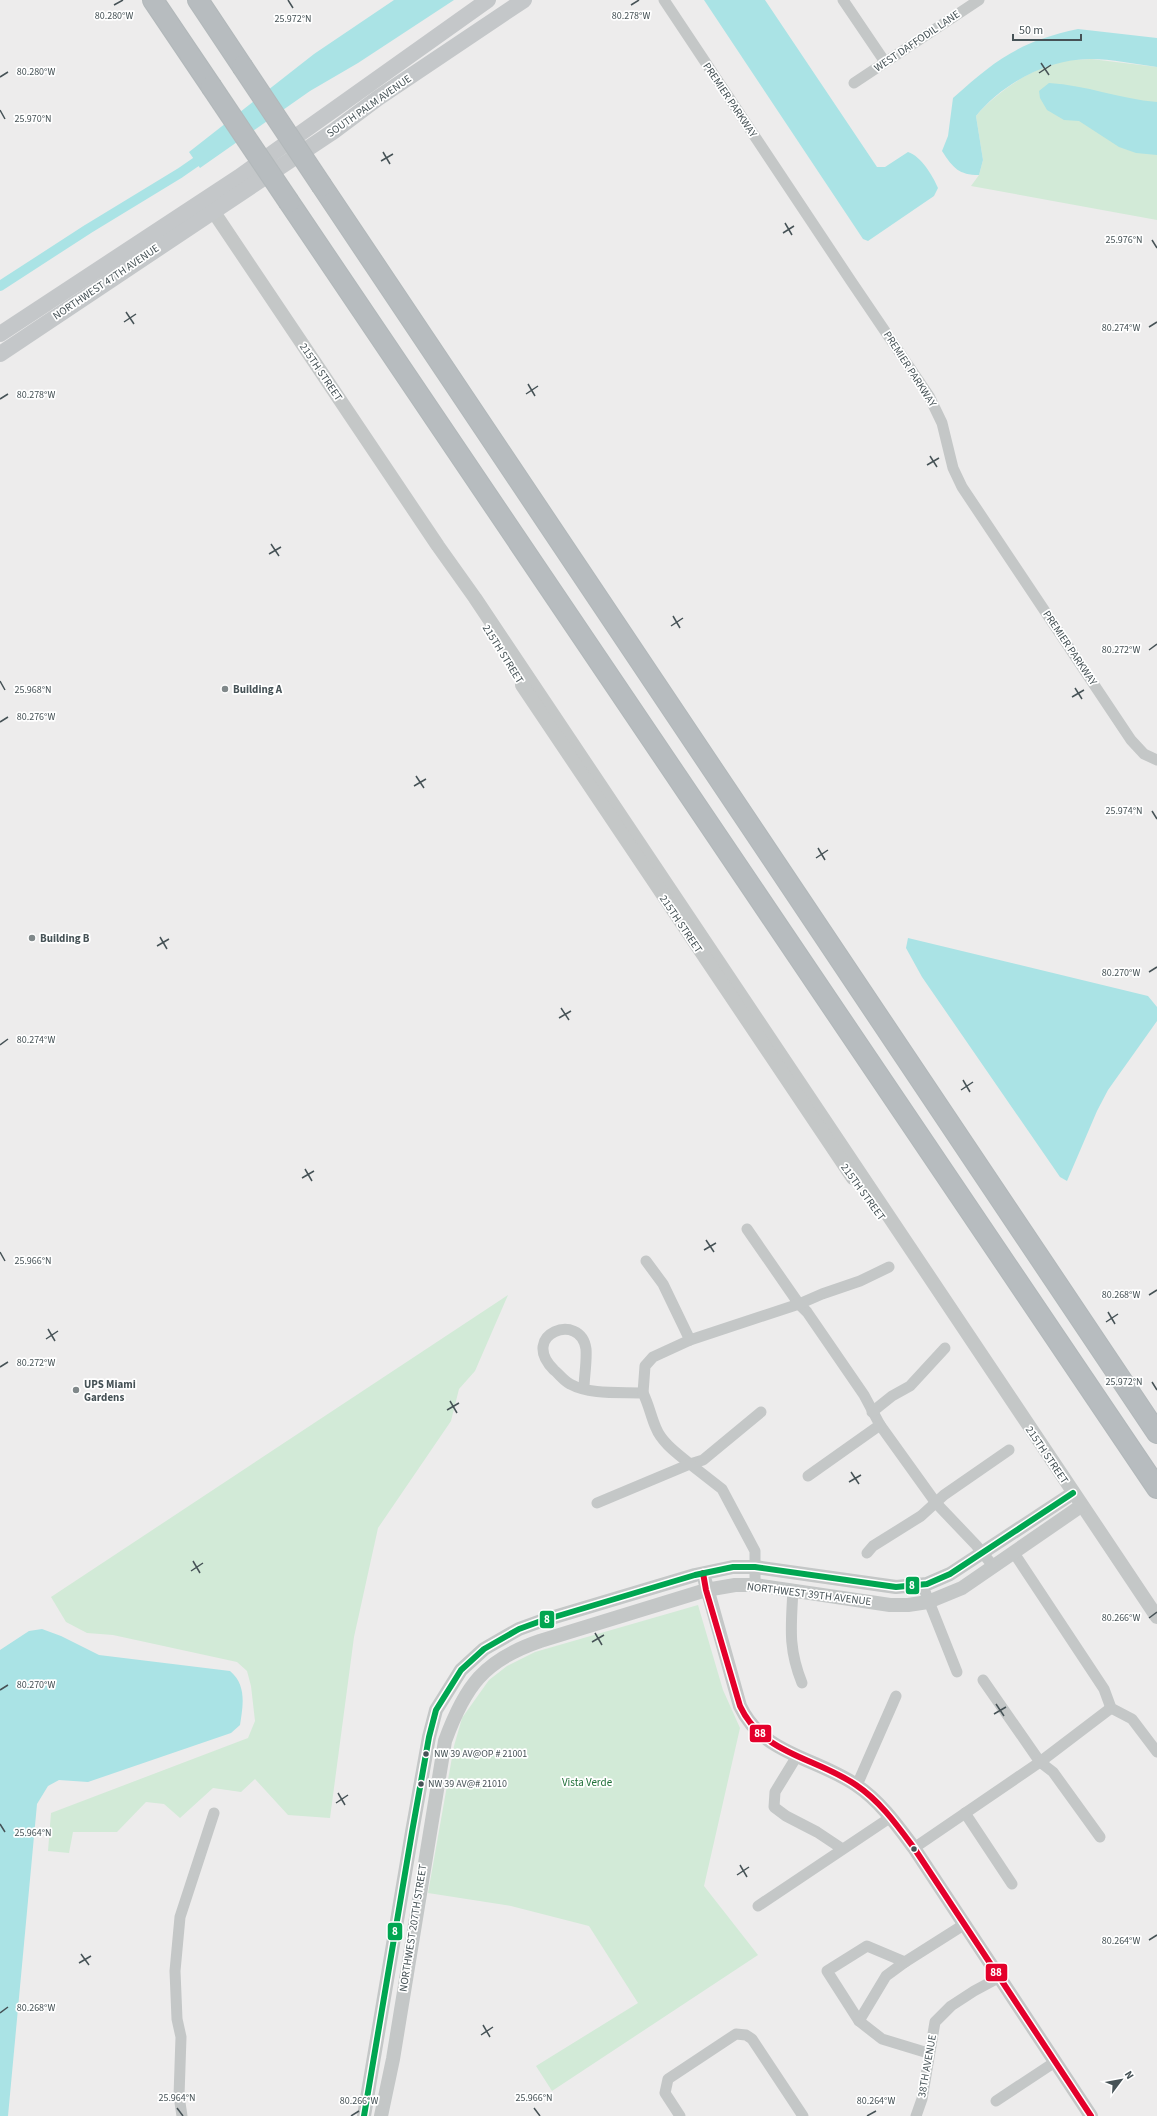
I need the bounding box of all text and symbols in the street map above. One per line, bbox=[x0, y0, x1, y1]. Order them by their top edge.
street label: WEST DAFFODIL LANE bbox=[871, 7, 963, 75]
text: 80.280°W bbox=[95, 9, 133, 23]
text: 80.278°W bbox=[612, 9, 650, 23]
text: 25.972°N bbox=[274, 12, 312, 26]
scale bar bbox=[1013, 16, 1081, 42]
text: 50 m bbox=[1019, 22, 1043, 39]
street label: PREMIER PARKWAY bbox=[699, 60, 761, 141]
text: 80.280°W bbox=[17, 65, 55, 79]
street label: SOUTH PALM AVENUE bbox=[324, 71, 414, 141]
text: 25.970°N bbox=[14, 112, 52, 126]
text: 25.976°N bbox=[1105, 233, 1143, 247]
street label: NORTHWEST 47TH AVENUE bbox=[50, 241, 162, 323]
text: 80.274°W bbox=[1102, 321, 1140, 335]
street label: PREMIER PARKWAY bbox=[880, 328, 940, 410]
street label: 215TH STREET bbox=[296, 340, 346, 404]
text: 80.278°W bbox=[17, 388, 55, 402]
street label: PREMIER PARKWAY bbox=[1039, 608, 1101, 689]
street label: 215TH STREET bbox=[479, 622, 527, 686]
text: 80.272°W bbox=[1102, 643, 1140, 657]
place label: Building A bbox=[233, 682, 283, 697]
text: 25.968°N bbox=[14, 683, 52, 697]
marker: Building A bbox=[220, 684, 230, 694]
text: 80.276°W bbox=[17, 710, 55, 724]
text: 25.974°N bbox=[1105, 804, 1143, 818]
street label: 215TH STREET bbox=[656, 892, 706, 956]
place label: Building B bbox=[40, 931, 90, 946]
marker: Building B bbox=[27, 933, 37, 943]
text: 80.270°W bbox=[1102, 966, 1140, 980]
text: 80.274°W bbox=[17, 1033, 55, 1047]
street label: 215TH STREET bbox=[837, 1161, 889, 1224]
text: 25.966°N bbox=[14, 1254, 52, 1268]
text: 80.268°W bbox=[1102, 1288, 1140, 1302]
text: 80.272°W bbox=[17, 1356, 55, 1370]
text: 25.972°N bbox=[1105, 1375, 1143, 1389]
place label: UPS Miami Gardens bbox=[84, 1377, 136, 1405]
marker: UPS Miami Gardens bbox=[71, 1385, 81, 1395]
street label: 215TH STREET bbox=[1022, 1423, 1072, 1487]
line badge: 8 bbox=[905, 1576, 920, 1595]
text: 8 bbox=[909, 1578, 915, 1593]
street label: NORTHWEST 39TH AVENUE bbox=[746, 1579, 872, 1609]
line badge: 8 bbox=[539, 1610, 555, 1629]
text: 80.266°W bbox=[1102, 1611, 1140, 1625]
text: 8 bbox=[544, 1612, 550, 1627]
text: 80.270°W bbox=[17, 1678, 55, 1692]
line badge: 88 bbox=[749, 1724, 772, 1743]
text: 88 bbox=[754, 1726, 766, 1741]
place label: NW 39 AV@OP # 21001 bbox=[434, 1747, 527, 1761]
marker: NW 39 AV@OP # 21001 bbox=[421, 1749, 431, 1759]
park label: Vista Verde bbox=[562, 1775, 613, 1790]
place label: NW 39 AV@# 21010 bbox=[428, 1777, 507, 1791]
marker: NW 39 AV@# 21010 bbox=[416, 1779, 426, 1789]
text: 25.964°N bbox=[14, 1826, 52, 1840]
unlabelled marker bbox=[909, 1844, 919, 1854]
street label: NORTHWEST 207TH STREET bbox=[396, 1863, 430, 1993]
line badge: 8 bbox=[387, 1922, 403, 1941]
text: 8 bbox=[392, 1924, 398, 1939]
text: 80.264°W bbox=[1102, 1934, 1140, 1948]
line badge: 88 bbox=[985, 1963, 1008, 1982]
text: 88 bbox=[990, 1965, 1002, 1980]
text: 80.268°W bbox=[17, 2001, 55, 2015]
street label: 38TH AVENUE bbox=[914, 2033, 940, 2099]
north arrow bbox=[1101, 2060, 1141, 2100]
text: N bbox=[1121, 2068, 1137, 2082]
text: 25.964°N bbox=[158, 2091, 196, 2105]
text: 25.966°N bbox=[515, 2091, 553, 2105]
text: 80.266°W bbox=[340, 2094, 378, 2108]
text: 80.264°W bbox=[857, 2094, 895, 2108]

